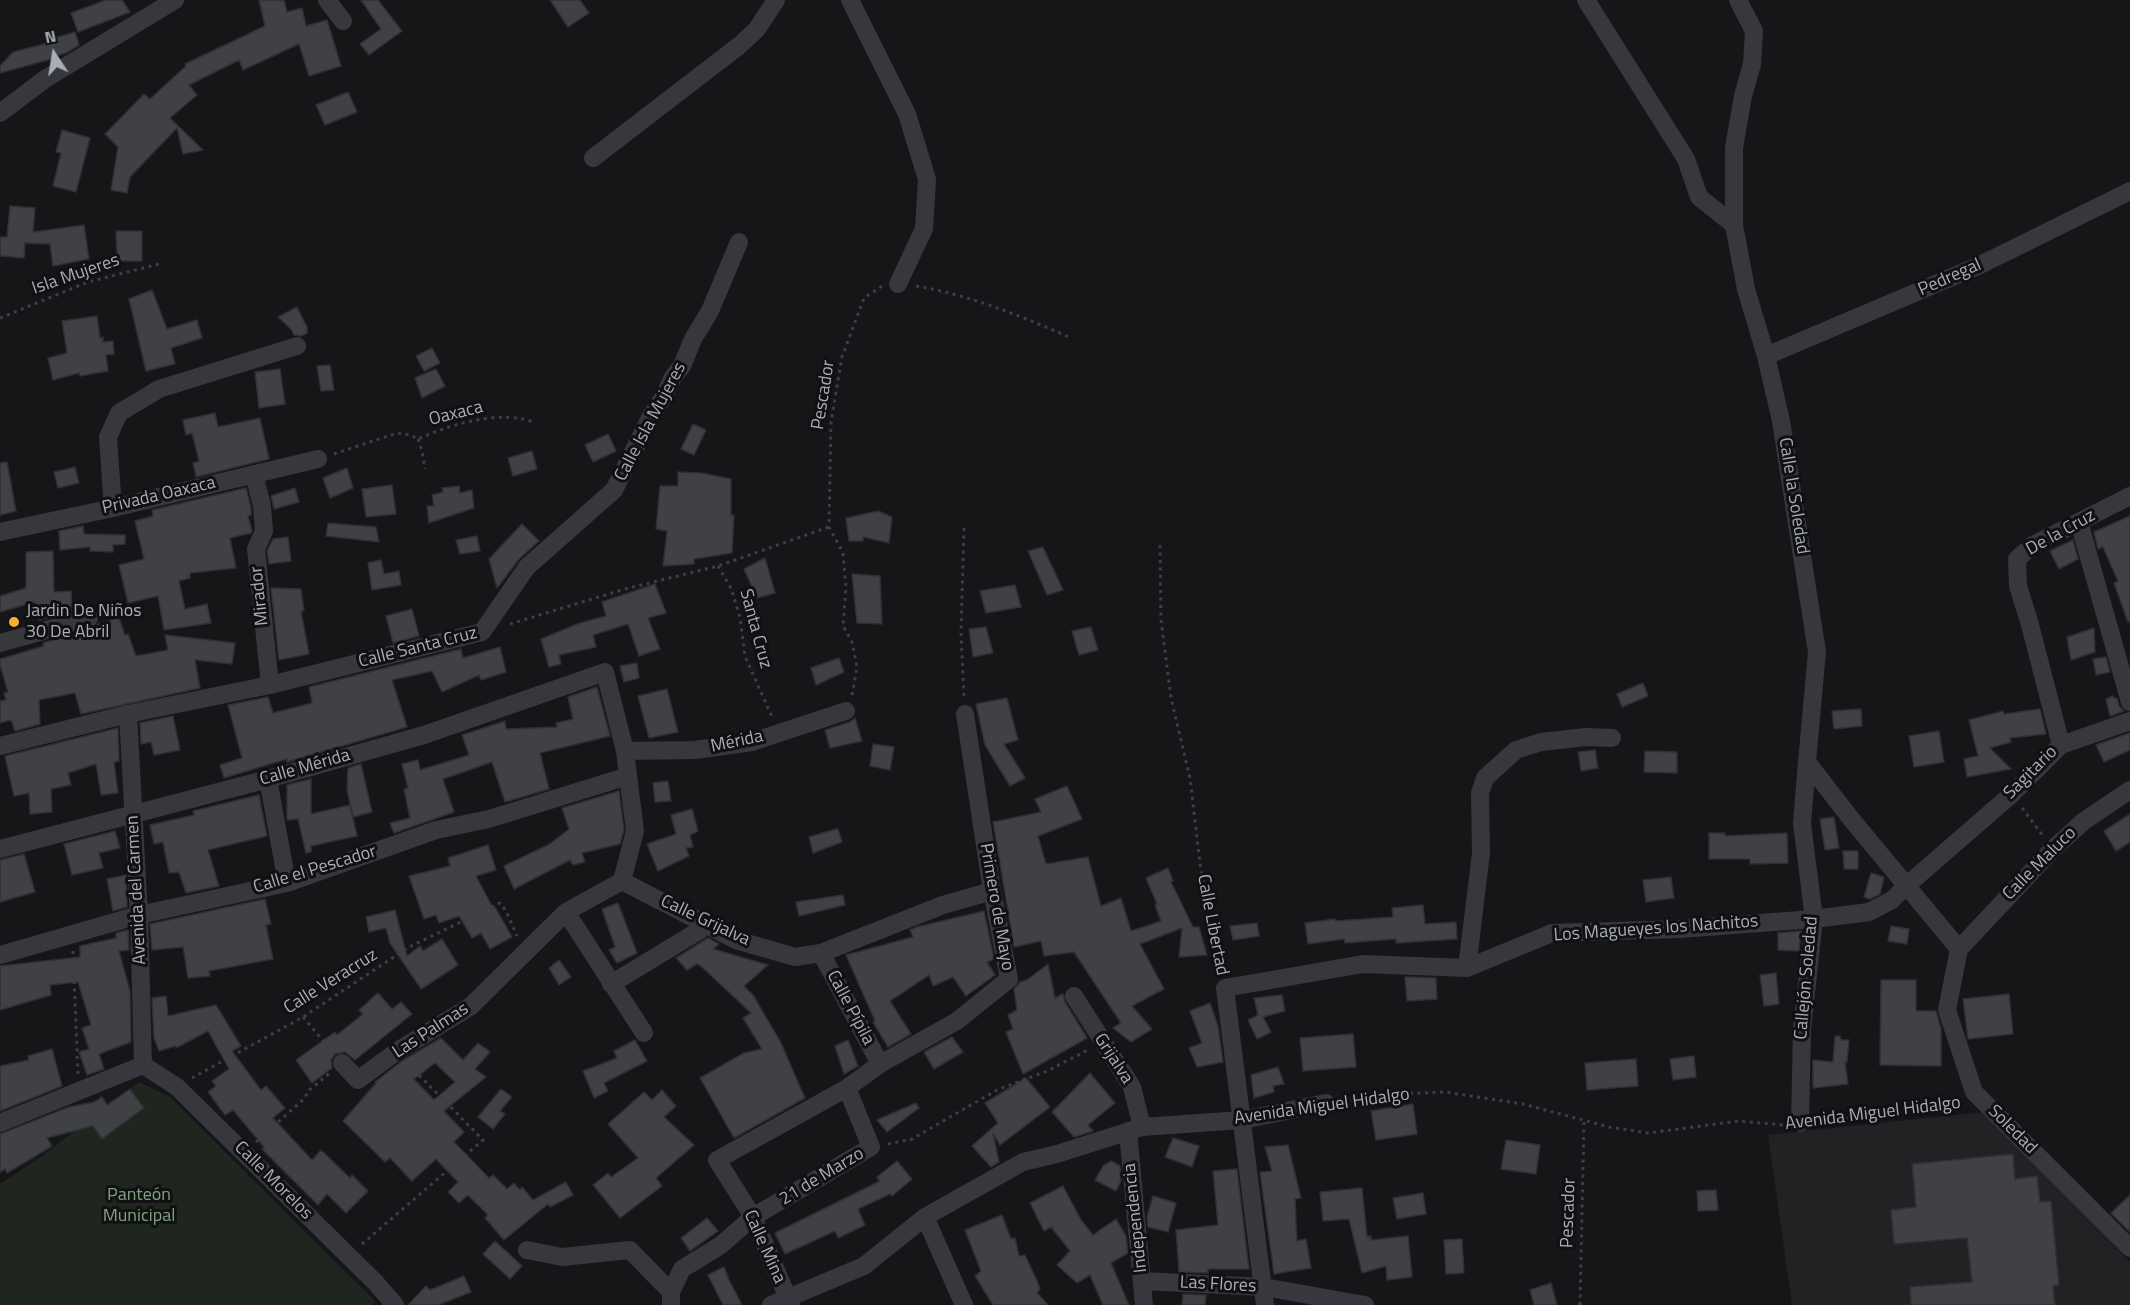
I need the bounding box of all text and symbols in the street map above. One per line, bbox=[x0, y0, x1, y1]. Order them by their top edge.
north arrow bbox=[24, 24, 84, 84]
text: N bbox=[42, 24, 58, 49]
street label: Isla Mujeres bbox=[29, 250, 123, 300]
street label: Pedregal bbox=[1915, 255, 1985, 301]
street label: Calle Isla Mujeres bbox=[611, 359, 691, 485]
street label: Pescador bbox=[808, 359, 840, 431]
street label: Oaxaca bbox=[427, 397, 485, 431]
street label: Calle la Soledad bbox=[1773, 436, 1813, 556]
street label: Privada Oaxaca bbox=[100, 472, 218, 520]
street label: De la Cruz bbox=[2023, 505, 2099, 561]
street label: Mirador bbox=[246, 565, 274, 627]
street label: Santa Cruz bbox=[734, 587, 776, 671]
place label: Jardin De Niños 30 De Abril bbox=[26, 601, 142, 644]
marker: Jardin De Niños 30 De Abril bbox=[7, 615, 21, 629]
street label: Calle Santa Cruz bbox=[356, 623, 480, 673]
street label: Mérida bbox=[709, 726, 765, 758]
street label: Sagitario bbox=[2000, 742, 2062, 804]
street label: Calle Mérida bbox=[257, 745, 353, 791]
street label: Avenida del Carmen bbox=[122, 815, 152, 965]
street label: Calle Maluco bbox=[1999, 823, 2081, 905]
street label: Calle el Pescador bbox=[251, 841, 379, 899]
street label: Primero de Mayo bbox=[974, 842, 1018, 972]
street label: Calle Libertad bbox=[1192, 873, 1232, 977]
street label: Calle Grijalva bbox=[657, 891, 753, 951]
street label: Los Magueyes los Nachitos bbox=[1553, 911, 1759, 947]
street label: Callejón Soledad bbox=[1791, 915, 1823, 1041]
street label: Calle Veracruz bbox=[280, 945, 382, 1019]
street label: Calle Pípila bbox=[821, 967, 879, 1049]
street label: Las Palmas bbox=[389, 998, 473, 1064]
street label: Grijalva bbox=[1089, 1030, 1137, 1088]
street label: Avenida Miguel Hidalgo bbox=[1233, 1084, 1411, 1130]
street label: Avenida Miguel Hidalgo bbox=[1784, 1093, 1962, 1135]
street label: Soledad bbox=[1983, 1101, 2041, 1159]
street label: Calle Morelos bbox=[229, 1137, 317, 1225]
street label: 21 de Marzo bbox=[776, 1143, 868, 1211]
street label: Independencia bbox=[1120, 1162, 1152, 1274]
street label: Pescador bbox=[1557, 1178, 1581, 1248]
park label: Panteón Municipal bbox=[103, 1185, 175, 1228]
street label: Calle Mina bbox=[738, 1207, 790, 1287]
street label: Las Flores bbox=[1179, 1272, 1257, 1298]

